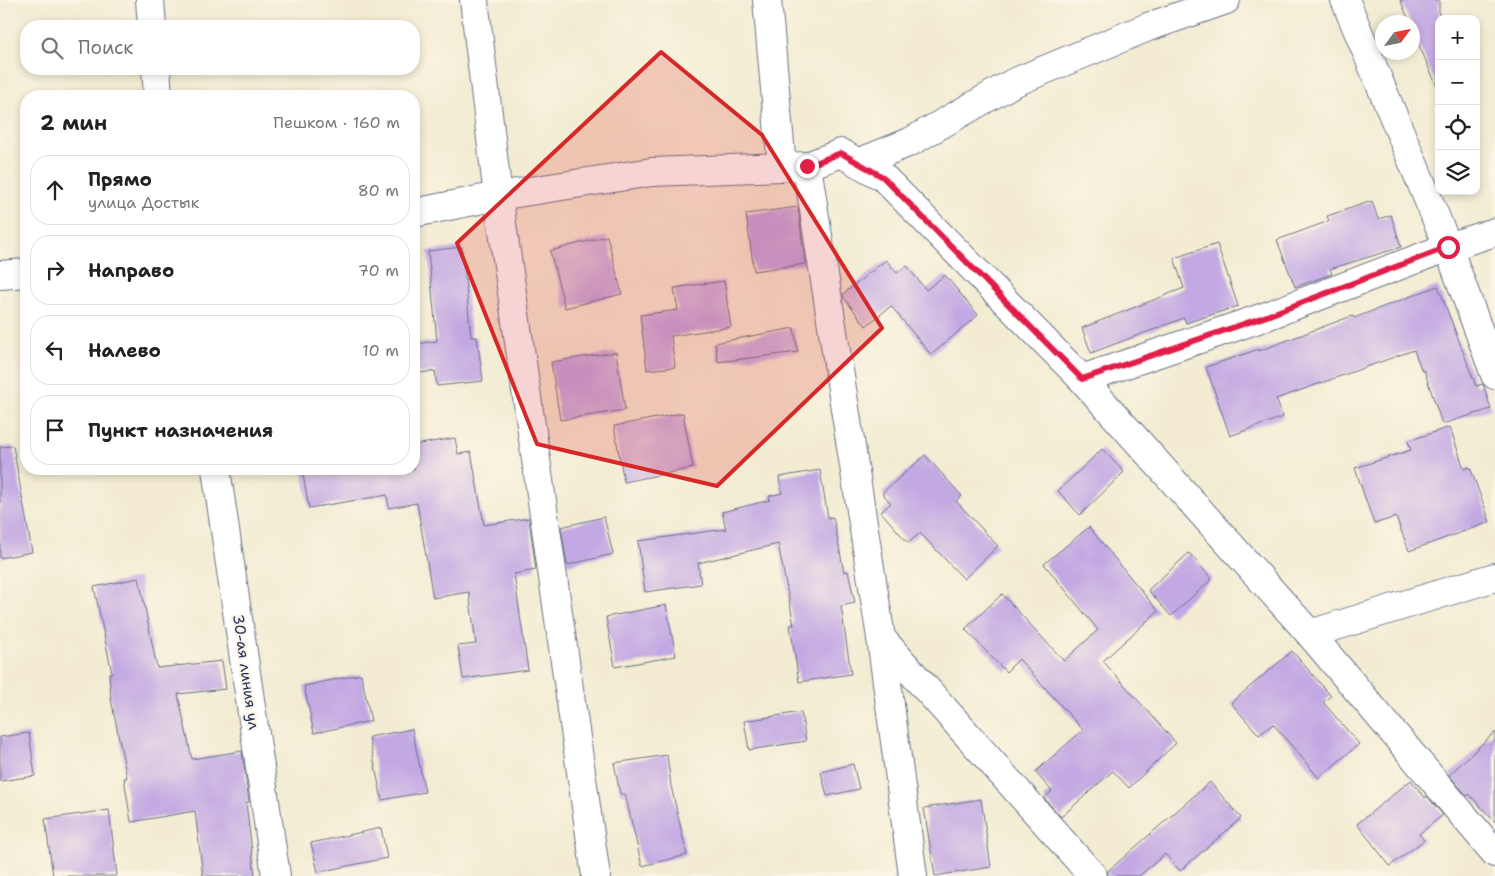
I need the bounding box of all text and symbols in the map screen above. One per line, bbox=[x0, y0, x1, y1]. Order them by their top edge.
north arrow bbox=[1375, 15, 1420, 60]
map controls bbox=[1435, 15, 1480, 195]
button: + bbox=[1435, 15, 1480, 60]
search box bbox=[20, 20, 420, 75]
icon: search bbox=[38, 34, 66, 62]
text: Поиск bbox=[78, 35, 133, 60]
button: − bbox=[1435, 60, 1480, 105]
button: locate bbox=[1435, 105, 1480, 150]
text: 2 мин bbox=[40, 109, 107, 137]
text: Пешком · 160 m bbox=[273, 112, 400, 133]
button: layers bbox=[1435, 150, 1480, 195]
route end bbox=[796, 155, 819, 178]
text: Прямо bbox=[88, 167, 152, 192]
icon: ahead bbox=[41, 176, 69, 204]
text: 80 m bbox=[358, 180, 399, 201]
text: улица Достык bbox=[88, 192, 199, 213]
route start bbox=[1437, 236, 1460, 259]
icon: right bbox=[41, 256, 69, 284]
text: Направо bbox=[88, 258, 174, 283]
text: 70 m bbox=[358, 260, 399, 281]
icon: left bbox=[41, 336, 69, 364]
text: Налево bbox=[88, 338, 161, 363]
text: 10 m bbox=[362, 340, 399, 361]
icon: arrive bbox=[41, 416, 69, 444]
text: Пункт назначения bbox=[88, 418, 273, 443]
street label: 30-ая линия ул bbox=[228, 613, 264, 732]

